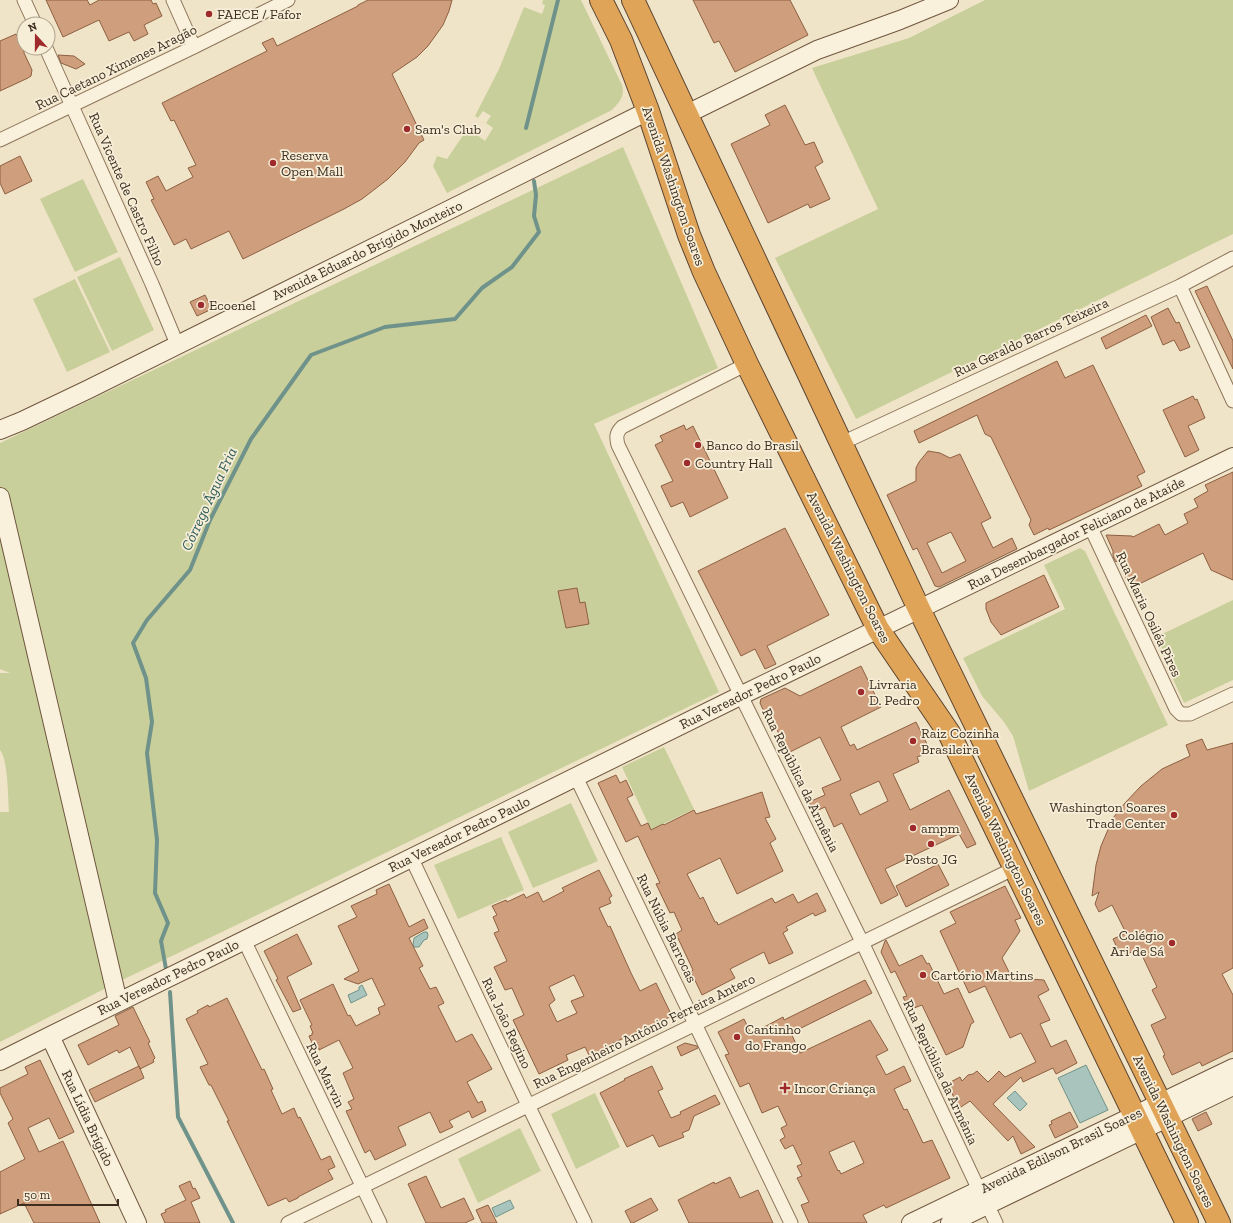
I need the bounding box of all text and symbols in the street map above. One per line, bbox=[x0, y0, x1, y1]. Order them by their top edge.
place label: FAECE / Fafor bbox=[217, 6, 302, 23]
marker: FAECE / Fafor bbox=[204, 9, 214, 19]
north arrow bbox=[16, 16, 56, 56]
text: N bbox=[26, 19, 39, 35]
street label: Rua Caetano Ximenes Aragão bbox=[33, 21, 200, 114]
street label: Avenida Washington Soares bbox=[638, 104, 709, 268]
street label: Rua Vicente de Castro Filho bbox=[85, 110, 168, 268]
place label: Sam's Club bbox=[415, 121, 481, 138]
marker: Sam's Club bbox=[402, 124, 412, 134]
place label: Reserva Open Mall bbox=[281, 147, 343, 180]
marker: Reserva Open Mall bbox=[268, 158, 278, 168]
street label: Avenida Eduardo Brígido Monteiro bbox=[269, 197, 465, 304]
street label: Rua Geraldo Barros Teixeira bbox=[951, 294, 1111, 381]
place label: Ecoenel bbox=[209, 297, 256, 314]
marker: Ecoenel bbox=[196, 300, 206, 310]
place label: Banco do Brasil bbox=[706, 437, 799, 454]
marker: Banco do Brasil bbox=[693, 440, 703, 450]
water label: Córrego Água Fria bbox=[177, 445, 241, 553]
place label: Country Hall bbox=[695, 455, 773, 472]
marker: Country Hall bbox=[682, 458, 692, 468]
street label: Rua Desembargador Feliciano de Ataíde bbox=[965, 473, 1188, 594]
street label: Avenida Washington Soares bbox=[803, 489, 894, 646]
street label: Rua Maria Osiléa Pires bbox=[1112, 549, 1185, 680]
street label: Rua Vereador Pedro Paulo bbox=[677, 650, 824, 733]
place label: Livraria D. Pedro bbox=[869, 676, 920, 709]
marker: Livraria D. Pedro bbox=[856, 687, 866, 697]
street label: Rua República da Armênia bbox=[758, 705, 843, 855]
place label: Raiz Cozinha Brasileira bbox=[921, 725, 999, 758]
marker: Raiz Cozinha Brasileira bbox=[908, 736, 918, 746]
street label: Avenida Washington Soares bbox=[961, 770, 1050, 928]
street label: Rua Vereador Pedro Paulo bbox=[386, 793, 533, 876]
place label: Washington Soares Trade Center bbox=[1050, 799, 1166, 832]
marker: Washington Soares Trade Center bbox=[1169, 810, 1179, 820]
place label: ampm bbox=[921, 820, 960, 837]
marker: ampm bbox=[908, 823, 918, 833]
marker: Posto JG bbox=[926, 839, 936, 849]
place label: Posto JG bbox=[905, 851, 957, 868]
street label: Rua Núbia Barrocas bbox=[633, 871, 700, 986]
place label: Colégio Ari de Sá bbox=[1110, 927, 1164, 960]
street label: Rua Vereador Pedro Paulo bbox=[95, 936, 242, 1019]
marker: Colégio Ari de Sá bbox=[1167, 938, 1177, 948]
place label: Cartório Martins bbox=[931, 967, 1033, 984]
street label: Rua Engenheiro Antônio Ferreira Antero bbox=[531, 970, 758, 1093]
marker: Cartório Martins bbox=[918, 970, 928, 980]
street label: Rua João Regino bbox=[478, 975, 535, 1071]
street label: Rua República da Armênia bbox=[899, 997, 982, 1148]
place label: Cantinho do Frango bbox=[745, 1021, 806, 1054]
marker: Cantinho do Frango bbox=[732, 1032, 742, 1042]
street label: Rua Marvin bbox=[302, 1040, 349, 1111]
street label: Avenida Washington Soares bbox=[1129, 1052, 1218, 1210]
street label: Rua Lídia Brígido bbox=[58, 1067, 117, 1169]
place label: Incor Criança bbox=[794, 1080, 876, 1097]
marker: Incor Criança bbox=[779, 1082, 791, 1094]
street label: Avenida Edilson Brasil Soares bbox=[978, 1104, 1145, 1197]
scale bar bbox=[18, 1181, 118, 1207]
text: 50 m bbox=[24, 1188, 51, 1202]

